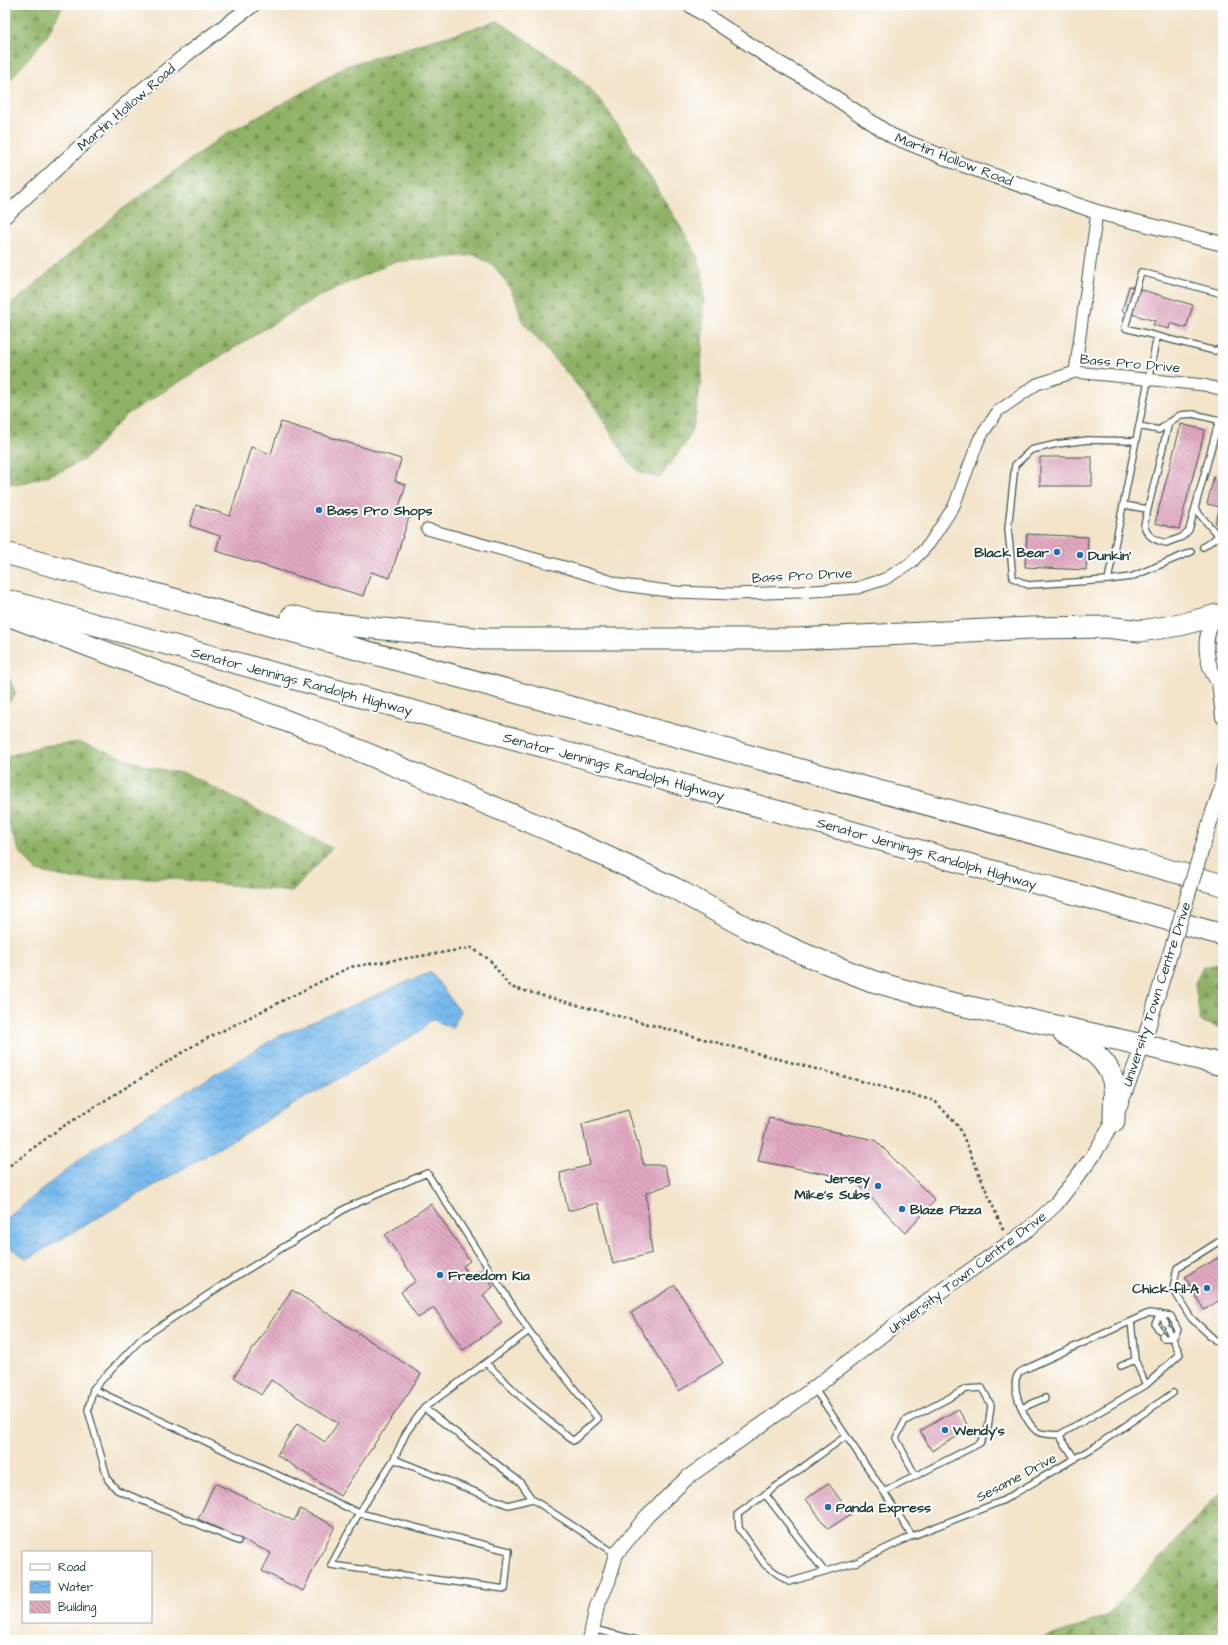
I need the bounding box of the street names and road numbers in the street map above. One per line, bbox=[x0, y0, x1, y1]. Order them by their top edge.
street label: Martin Hollow Road bbox=[73, 59, 180, 156]
street label: Martin Hollow Road bbox=[892, 128, 1015, 192]
street label: Bass Pro Drive bbox=[1079, 350, 1181, 378]
street label: Bass Pro Drive bbox=[751, 563, 853, 589]
street label: Senator Jennings Randolph Highway bbox=[189, 643, 415, 721]
street label: Senator Jennings Randolph Highway bbox=[501, 728, 727, 806]
street label: Senator Jennings Randolph Highway bbox=[814, 813, 1039, 895]
street label: University Town Centre Drive bbox=[1118, 899, 1196, 1089]
street label: University Town Centre Drive bbox=[885, 1206, 1051, 1339]
street label: Sesame Drive bbox=[973, 1448, 1061, 1508]

